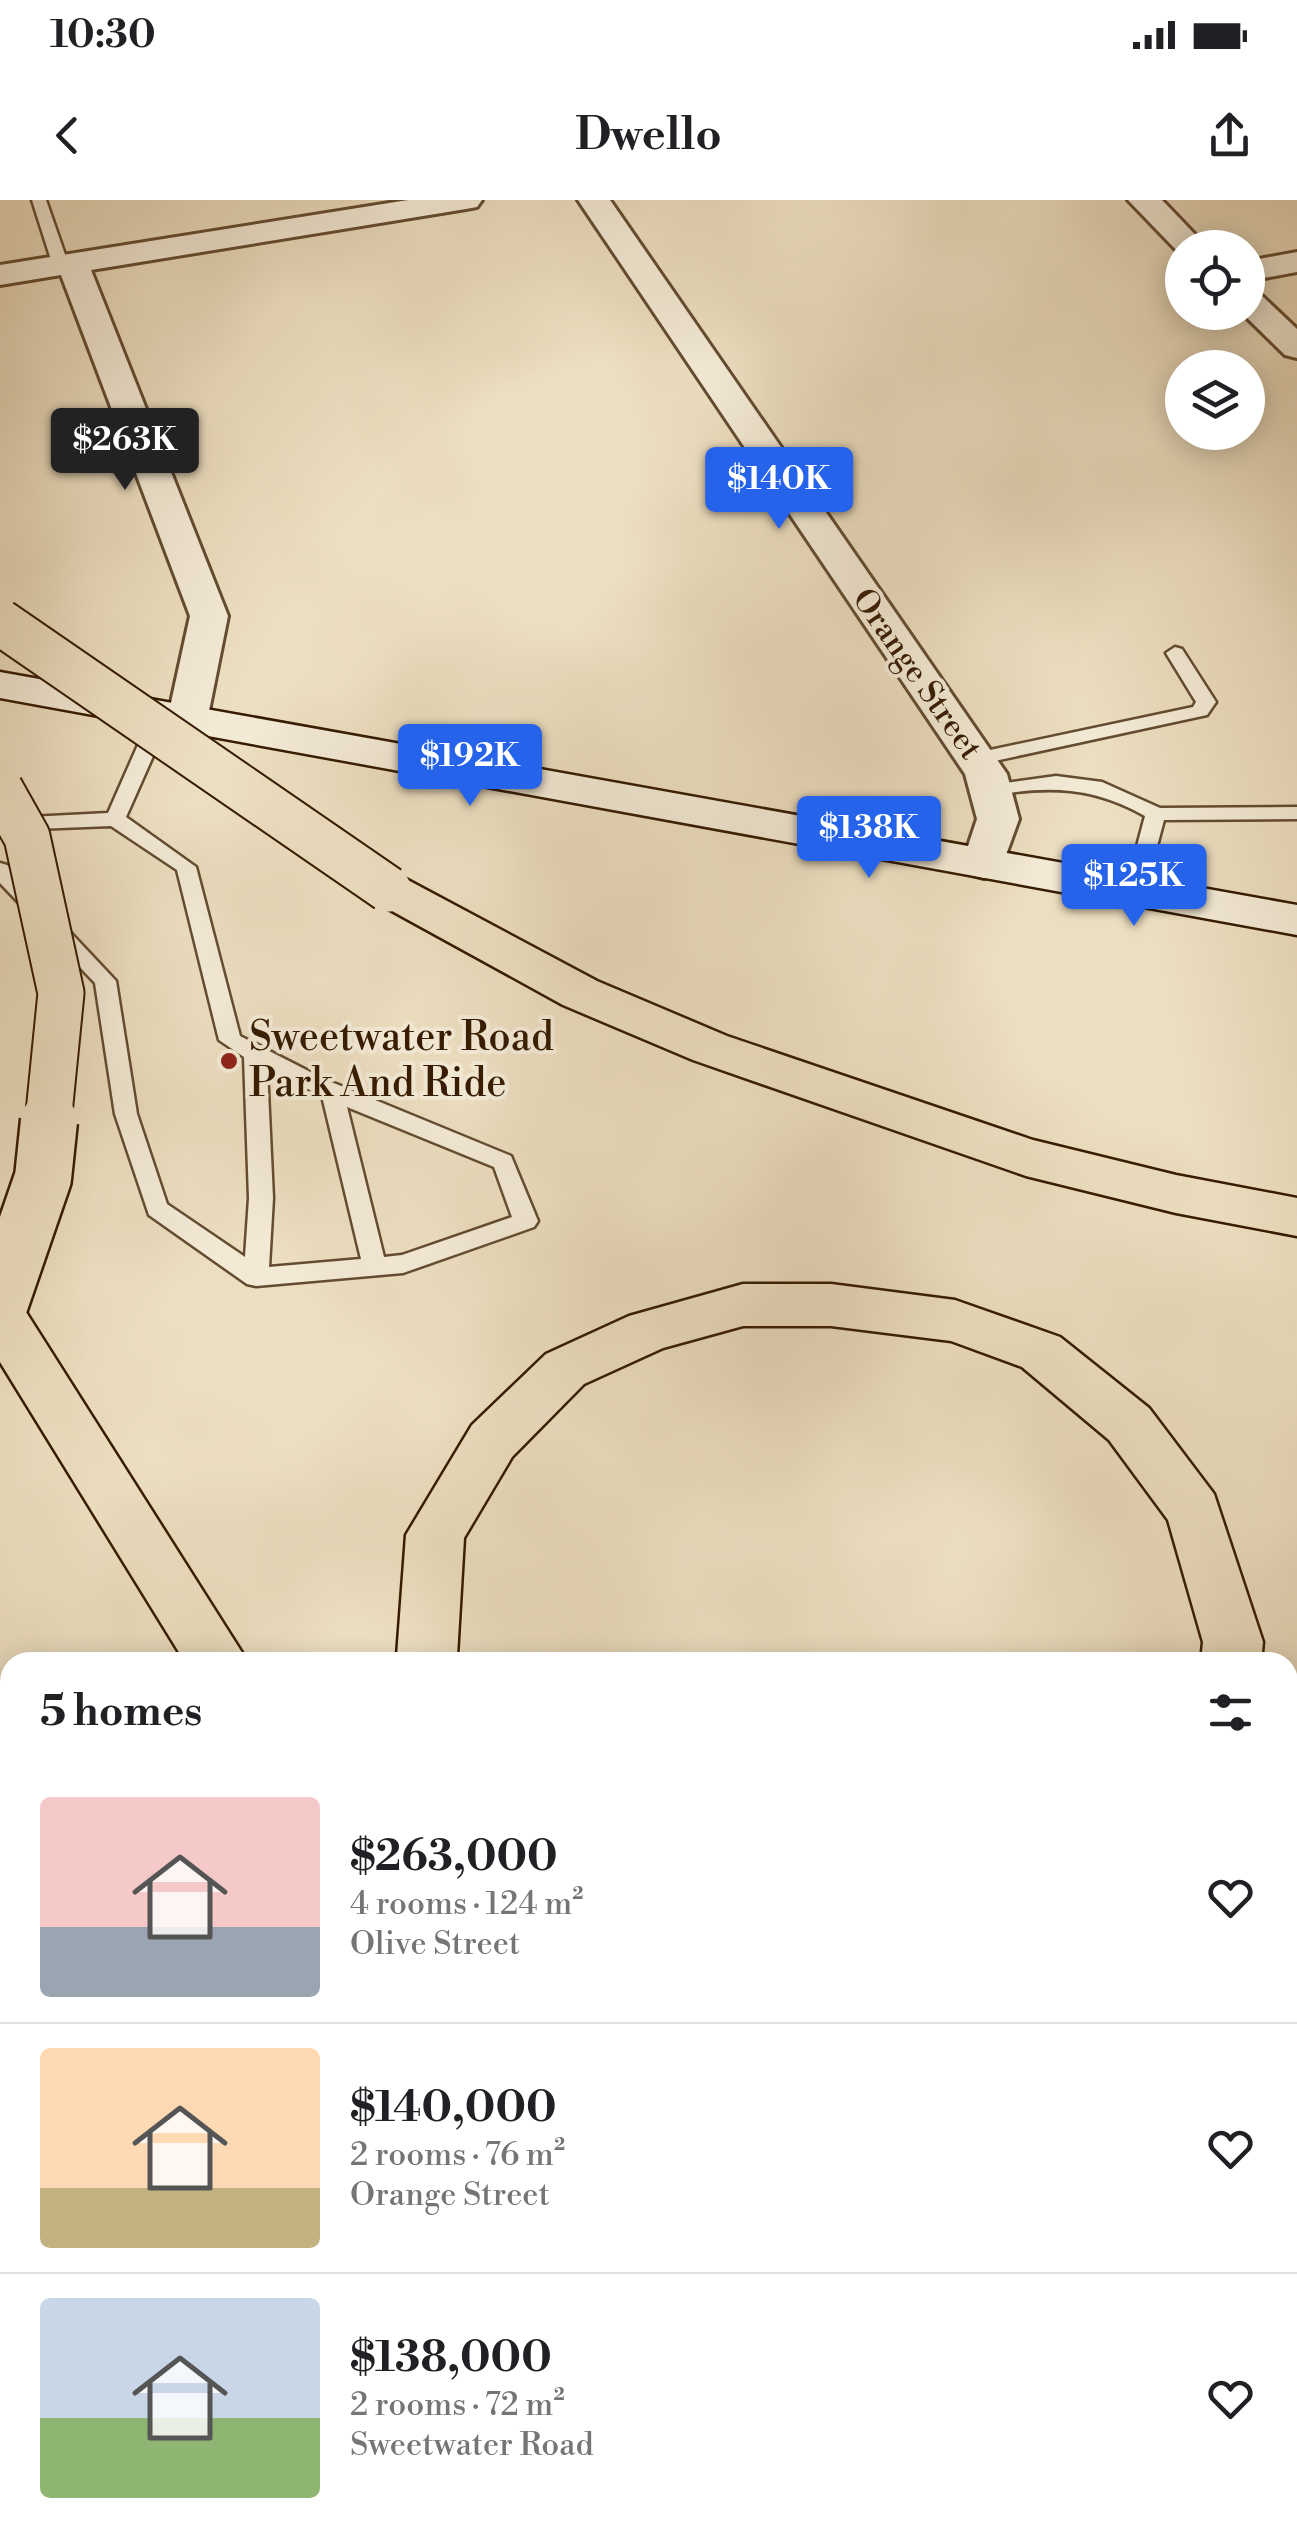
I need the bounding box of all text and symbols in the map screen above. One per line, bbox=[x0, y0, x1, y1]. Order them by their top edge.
text: 10:30 bbox=[50, 12, 156, 59]
text: Dwello bbox=[575, 107, 722, 164]
icon: back bbox=[40, 108, 95, 163]
icon: share bbox=[1202, 108, 1257, 163]
map controls bbox=[1165, 230, 1265, 450]
button: locate bbox=[1165, 230, 1265, 330]
button: layers bbox=[1165, 350, 1265, 450]
pin: $263K bbox=[55, 408, 195, 493]
text: $263K bbox=[73, 420, 177, 460]
pin: $140K bbox=[709, 447, 849, 532]
text: $140K bbox=[727, 459, 831, 499]
street label: Orange Street bbox=[843, 581, 991, 767]
pin: $192K bbox=[400, 724, 540, 809]
text: $192K bbox=[420, 736, 520, 776]
pin: $138K bbox=[799, 796, 939, 881]
text: $138K bbox=[819, 808, 919, 848]
pin: $125K bbox=[1064, 844, 1204, 929]
text: $125K bbox=[1084, 856, 1184, 896]
place label: Sweetwater Road Park And Ride bbox=[249, 1013, 554, 1109]
marker: Sweetwater Road Park And Ride bbox=[218, 1050, 240, 1072]
icon: filters bbox=[1203, 1685, 1258, 1740]
text: 5 homes bbox=[40, 1686, 202, 1739]
text: $263,000 bbox=[350, 1831, 557, 1884]
icon: home bbox=[120, 1837, 240, 1957]
icon: heart bbox=[1203, 1870, 1258, 1925]
text: 4 rooms · 124 m² bbox=[350, 1884, 583, 1924]
text: Olive Street bbox=[350, 1924, 520, 1964]
text: $140,000 bbox=[350, 2082, 556, 2135]
icon: home bbox=[120, 2088, 240, 2208]
icon: heart bbox=[1203, 2121, 1258, 2176]
text: 2 rooms · 76 m² bbox=[350, 2135, 565, 2175]
text: Orange Street bbox=[350, 2175, 550, 2215]
text: $138,000 bbox=[350, 2332, 552, 2385]
icon: home bbox=[120, 2338, 240, 2458]
icon: heart bbox=[1203, 2371, 1258, 2426]
text: 2 rooms · 72 m² bbox=[350, 2385, 565, 2425]
text: Sweetwater Road bbox=[350, 2425, 594, 2465]

